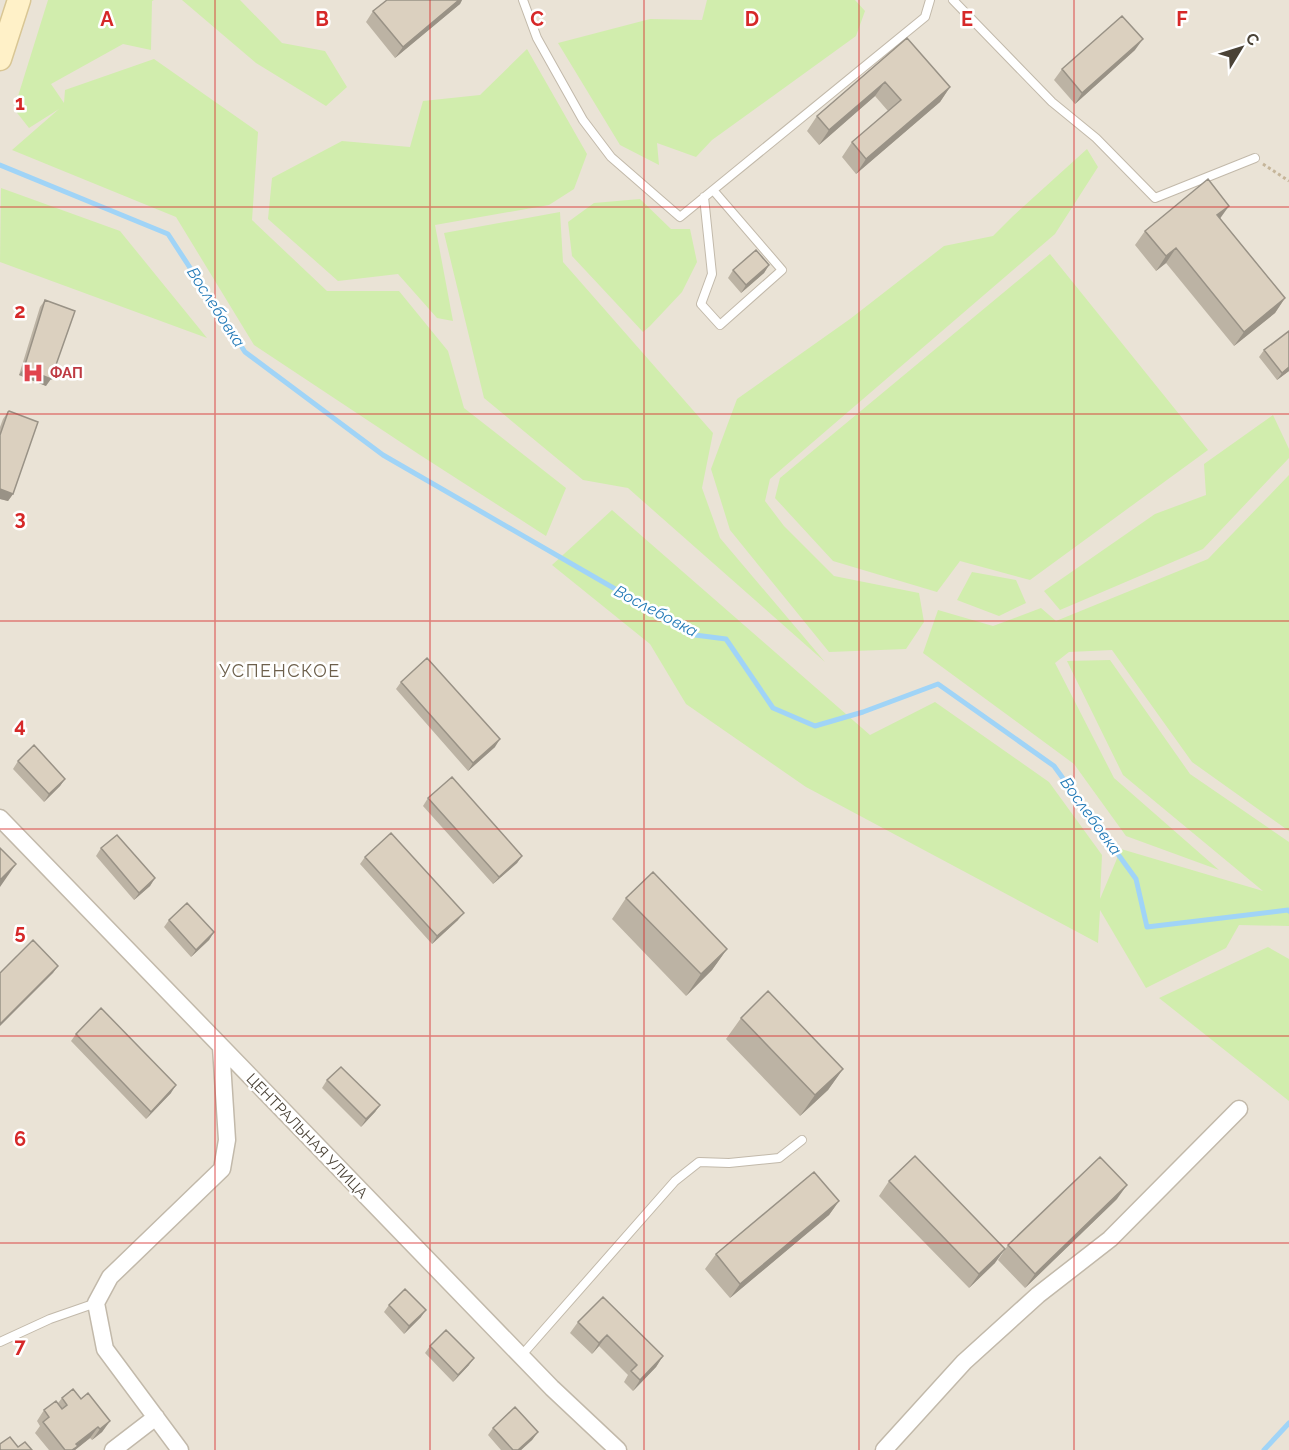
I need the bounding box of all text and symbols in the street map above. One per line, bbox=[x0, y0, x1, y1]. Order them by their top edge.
text: A bbox=[100, 7, 114, 31]
text: B bbox=[315, 7, 329, 31]
text: C bbox=[530, 7, 544, 31]
text: D bbox=[745, 7, 759, 31]
text: E bbox=[961, 7, 973, 31]
text: F bbox=[1176, 7, 1188, 31]
north arrow bbox=[1211, 18, 1271, 78]
text: С bbox=[1242, 29, 1263, 49]
text: 1 bbox=[15, 91, 25, 115]
water label: Вослебовка bbox=[183, 263, 249, 351]
text: 2 bbox=[14, 299, 26, 323]
hospital icon: ФАП bbox=[21, 361, 45, 385]
place label: ФАП bbox=[50, 364, 83, 382]
text: 3 bbox=[14, 506, 26, 530]
water label: Вослебовка bbox=[611, 581, 701, 641]
district label: УСПЕНСКОЕ bbox=[219, 660, 341, 681]
text: 4 bbox=[14, 713, 26, 737]
water label: Вослебовка bbox=[1056, 773, 1126, 859]
text: 5 bbox=[14, 920, 26, 944]
street label: ЦЕНТРАЛЬНАЯ УЛИЦА bbox=[243, 1070, 371, 1202]
text: 6 bbox=[14, 1127, 26, 1151]
text: 7 bbox=[14, 1334, 26, 1358]

